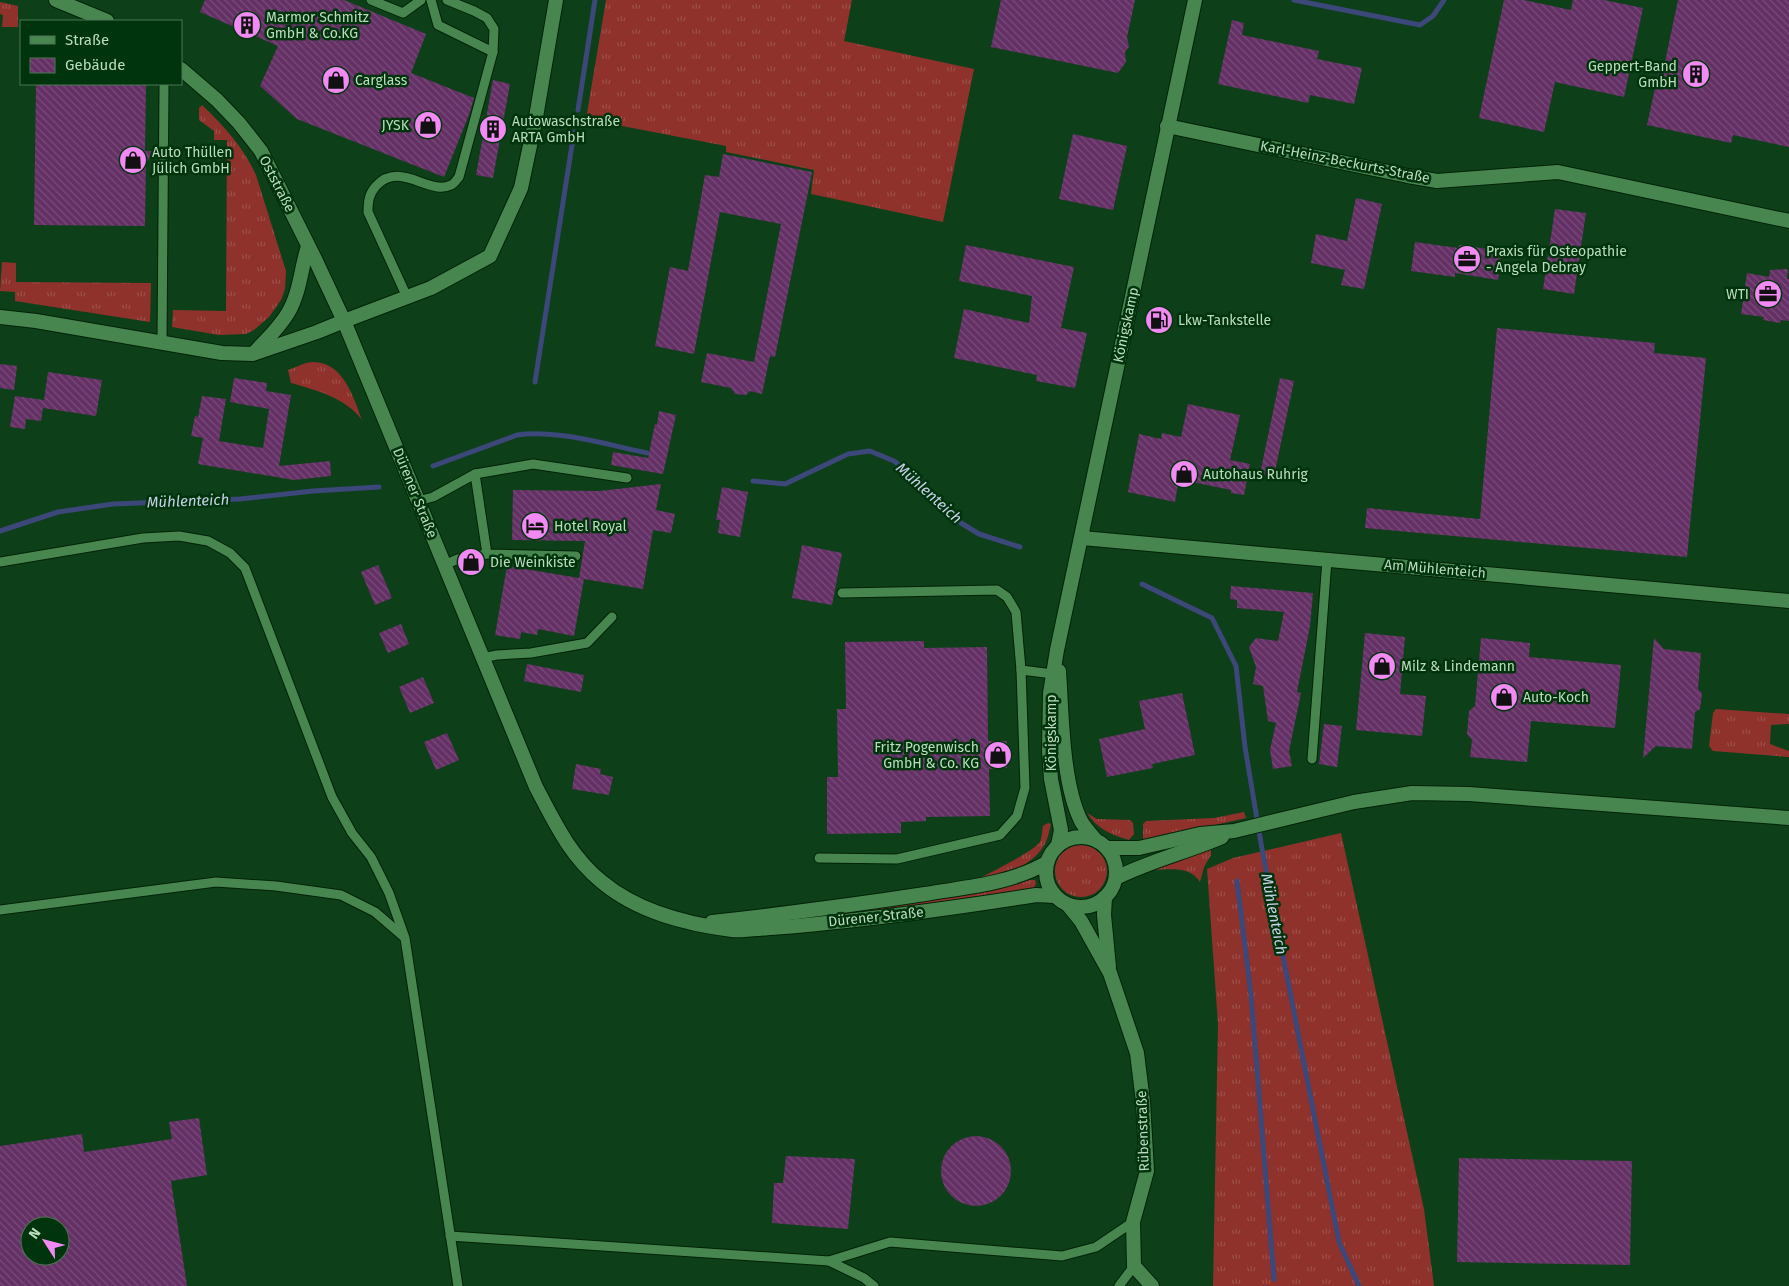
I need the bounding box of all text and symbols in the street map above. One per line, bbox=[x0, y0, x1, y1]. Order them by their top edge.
place label: Marmor Schmitz GmbH & Co.KG bbox=[266, 9, 369, 42]
building icon: Marmor Schmitz GmbH & Co.KG bbox=[232, 10, 262, 40]
legend bbox=[20, 20, 182, 85]
text: Straße bbox=[65, 31, 109, 49]
text: Gebäude bbox=[65, 56, 125, 74]
place label: Geppert-Band GmbH bbox=[1588, 58, 1677, 91]
building icon: Geppert-Band GmbH bbox=[1681, 59, 1711, 89]
shop icon: Carglass bbox=[321, 65, 351, 95]
place label: Carglass bbox=[355, 72, 408, 89]
shop icon: JYSK bbox=[413, 110, 443, 140]
place label: Autowaschstraße ARTA GmbH bbox=[512, 113, 620, 146]
building icon: Autowaschstraße ARTA GmbH bbox=[478, 114, 508, 144]
place label: JYSK bbox=[381, 117, 410, 134]
street label: Karl-Heinz-Beckurts-Straße bbox=[1259, 137, 1431, 187]
place label: Auto Thüllen Jülich GmbH bbox=[152, 144, 232, 177]
shop icon: Auto Thüllen Jülich GmbH bbox=[118, 145, 148, 175]
street label: Oststraße bbox=[256, 153, 298, 215]
place label: Praxis für Osteopathie - Angela Debray bbox=[1486, 243, 1627, 276]
office icon: Praxis für Osteopathie - Angela Debray bbox=[1452, 244, 1482, 274]
office icon: WTI bbox=[1753, 279, 1783, 309]
street label: Königskamp bbox=[1110, 286, 1142, 364]
place label: WTI bbox=[1726, 286, 1749, 303]
fuel station icon: Lkw-Tankstelle bbox=[1144, 305, 1174, 335]
place label: Lkw-Tankstelle bbox=[1178, 312, 1271, 329]
street label: Dürener Straße bbox=[389, 445, 441, 541]
water label: Mühlenteich bbox=[892, 459, 966, 527]
shop icon: Autohaus Ruhrig bbox=[1169, 459, 1199, 489]
place label: Autohaus Ruhrig bbox=[1203, 466, 1309, 483]
water label: Mühlenteich bbox=[147, 491, 229, 511]
hotel icon: Hotel Royal bbox=[520, 511, 550, 541]
place label: Hotel Royal bbox=[554, 518, 627, 535]
shop icon: Die Weinkiste bbox=[456, 547, 486, 577]
place label: Die Weinkiste bbox=[490, 554, 576, 571]
street label: Am Mühlenteich bbox=[1383, 556, 1487, 582]
shop icon: Milz & Lindemann bbox=[1367, 651, 1397, 681]
place label: Milz & Lindemann bbox=[1401, 658, 1515, 675]
shop icon: Auto-Koch bbox=[1489, 682, 1519, 712]
place label: Auto-Koch bbox=[1523, 689, 1589, 706]
street label: Königskamp bbox=[1043, 695, 1060, 772]
place label: Fritz Pogenwisch GmbH & Co. KG bbox=[874, 739, 979, 772]
shop icon: Fritz Pogenwisch GmbH & Co. KG bbox=[983, 740, 1013, 770]
water label: Mühlenteich bbox=[1257, 872, 1291, 956]
street label: Dürener Straße bbox=[827, 904, 925, 930]
street label: Rübenstraße bbox=[1133, 1090, 1153, 1172]
north arrow bbox=[20, 1216, 70, 1266]
text: N bbox=[25, 1225, 44, 1242]

